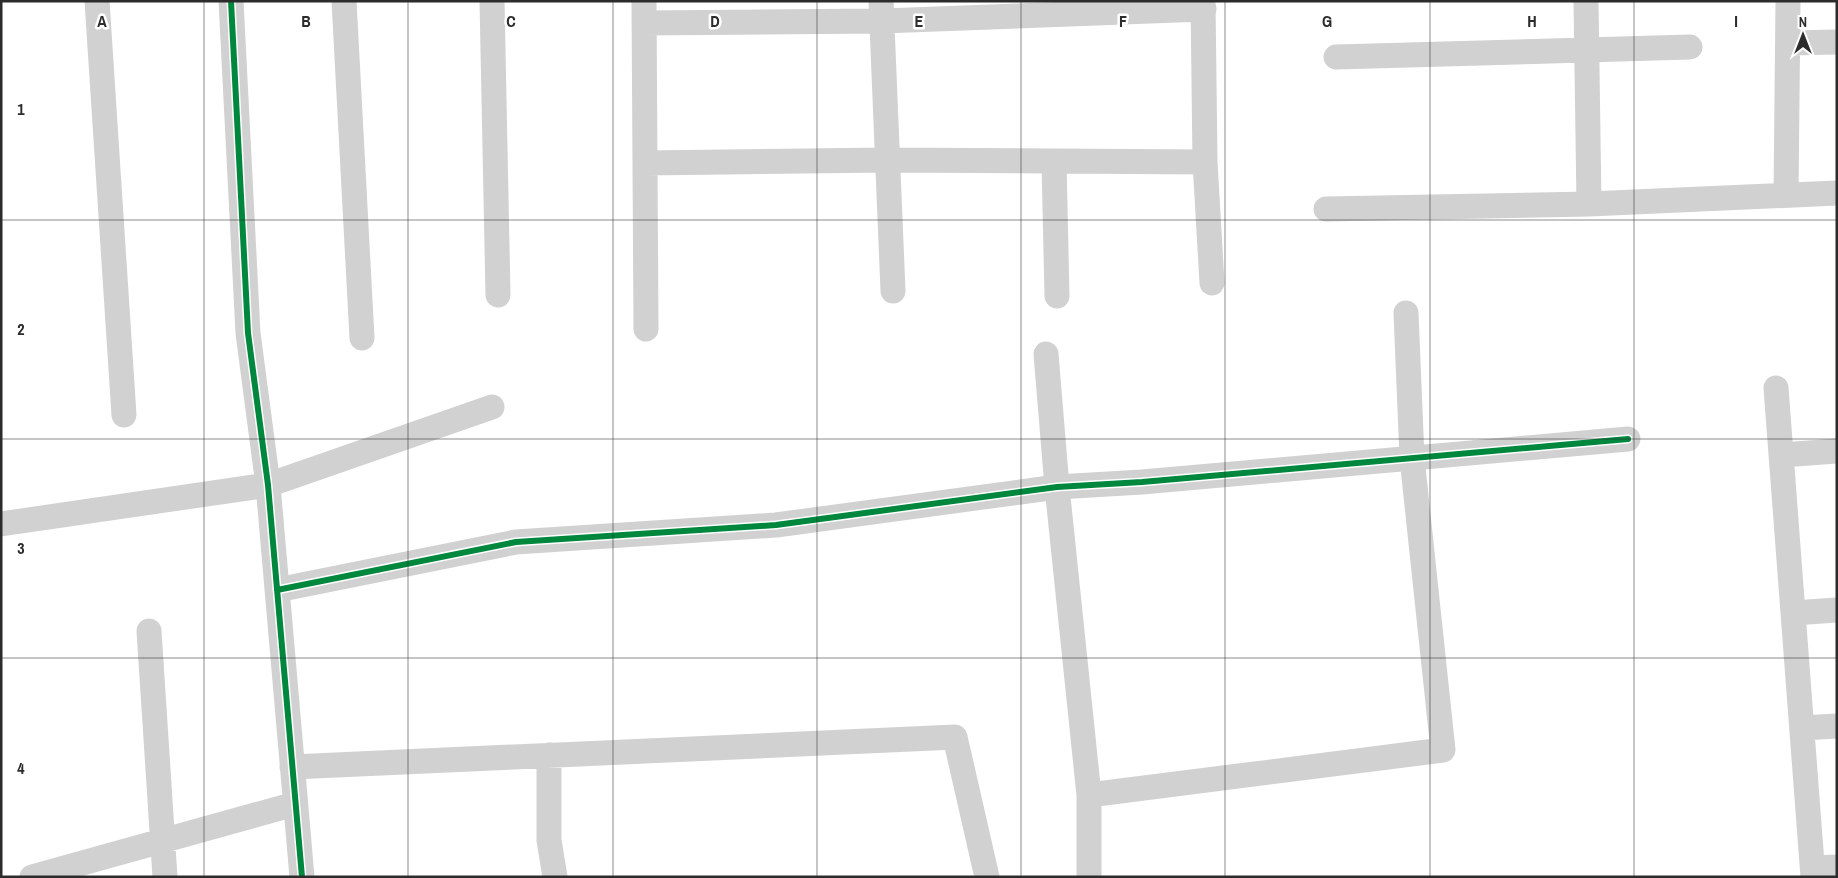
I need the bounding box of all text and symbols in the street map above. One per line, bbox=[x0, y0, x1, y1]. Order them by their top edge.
text: A bbox=[97, 10, 107, 32]
text: B bbox=[301, 10, 311, 32]
text: C bbox=[506, 10, 516, 32]
text: D bbox=[710, 10, 720, 32]
text: E bbox=[915, 10, 924, 32]
text: F bbox=[1119, 10, 1127, 32]
text: G bbox=[1322, 10, 1332, 32]
text: H bbox=[1527, 10, 1537, 32]
text: I bbox=[1734, 10, 1738, 32]
north arrow bbox=[1778, 10, 1828, 60]
text: N bbox=[1799, 13, 1807, 31]
text: 1 bbox=[17, 98, 25, 120]
text: 2 bbox=[17, 318, 25, 340]
text: 3 bbox=[17, 537, 25, 559]
text: 4 bbox=[17, 757, 25, 779]

